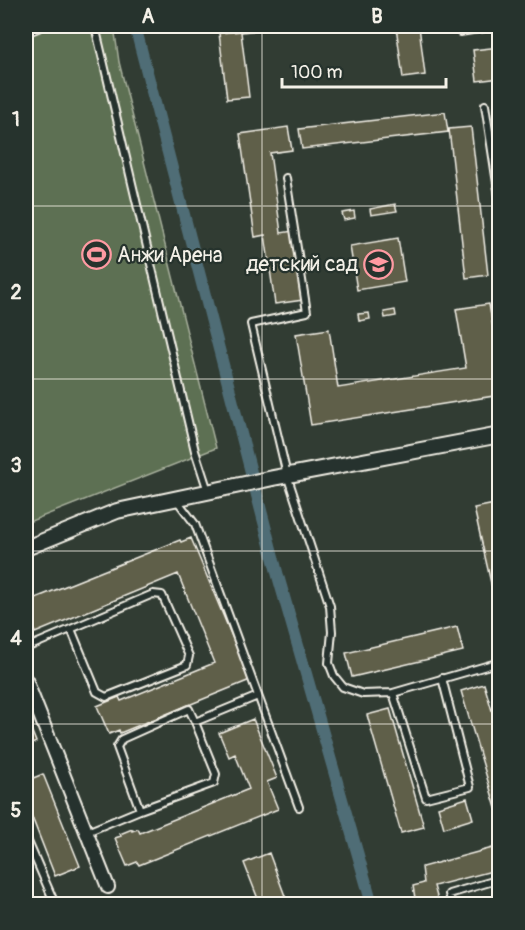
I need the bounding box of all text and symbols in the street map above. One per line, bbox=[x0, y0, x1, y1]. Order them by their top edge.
text: A bbox=[142, 4, 155, 29]
text: B bbox=[371, 4, 383, 29]
scale bar bbox=[282, 51, 446, 89]
text: 100 m bbox=[291, 61, 343, 84]
text: 1 bbox=[12, 107, 20, 132]
sports icon: Анжи Арена bbox=[80, 239, 112, 271]
place label: Анжи Арена bbox=[117, 242, 223, 269]
school or university icon: детский сад bbox=[363, 248, 395, 280]
place label: детский сад bbox=[246, 251, 358, 278]
text: 2 bbox=[10, 280, 22, 305]
text: 3 bbox=[10, 453, 22, 478]
text: 4 bbox=[10, 626, 22, 651]
text: 5 bbox=[11, 798, 22, 823]

